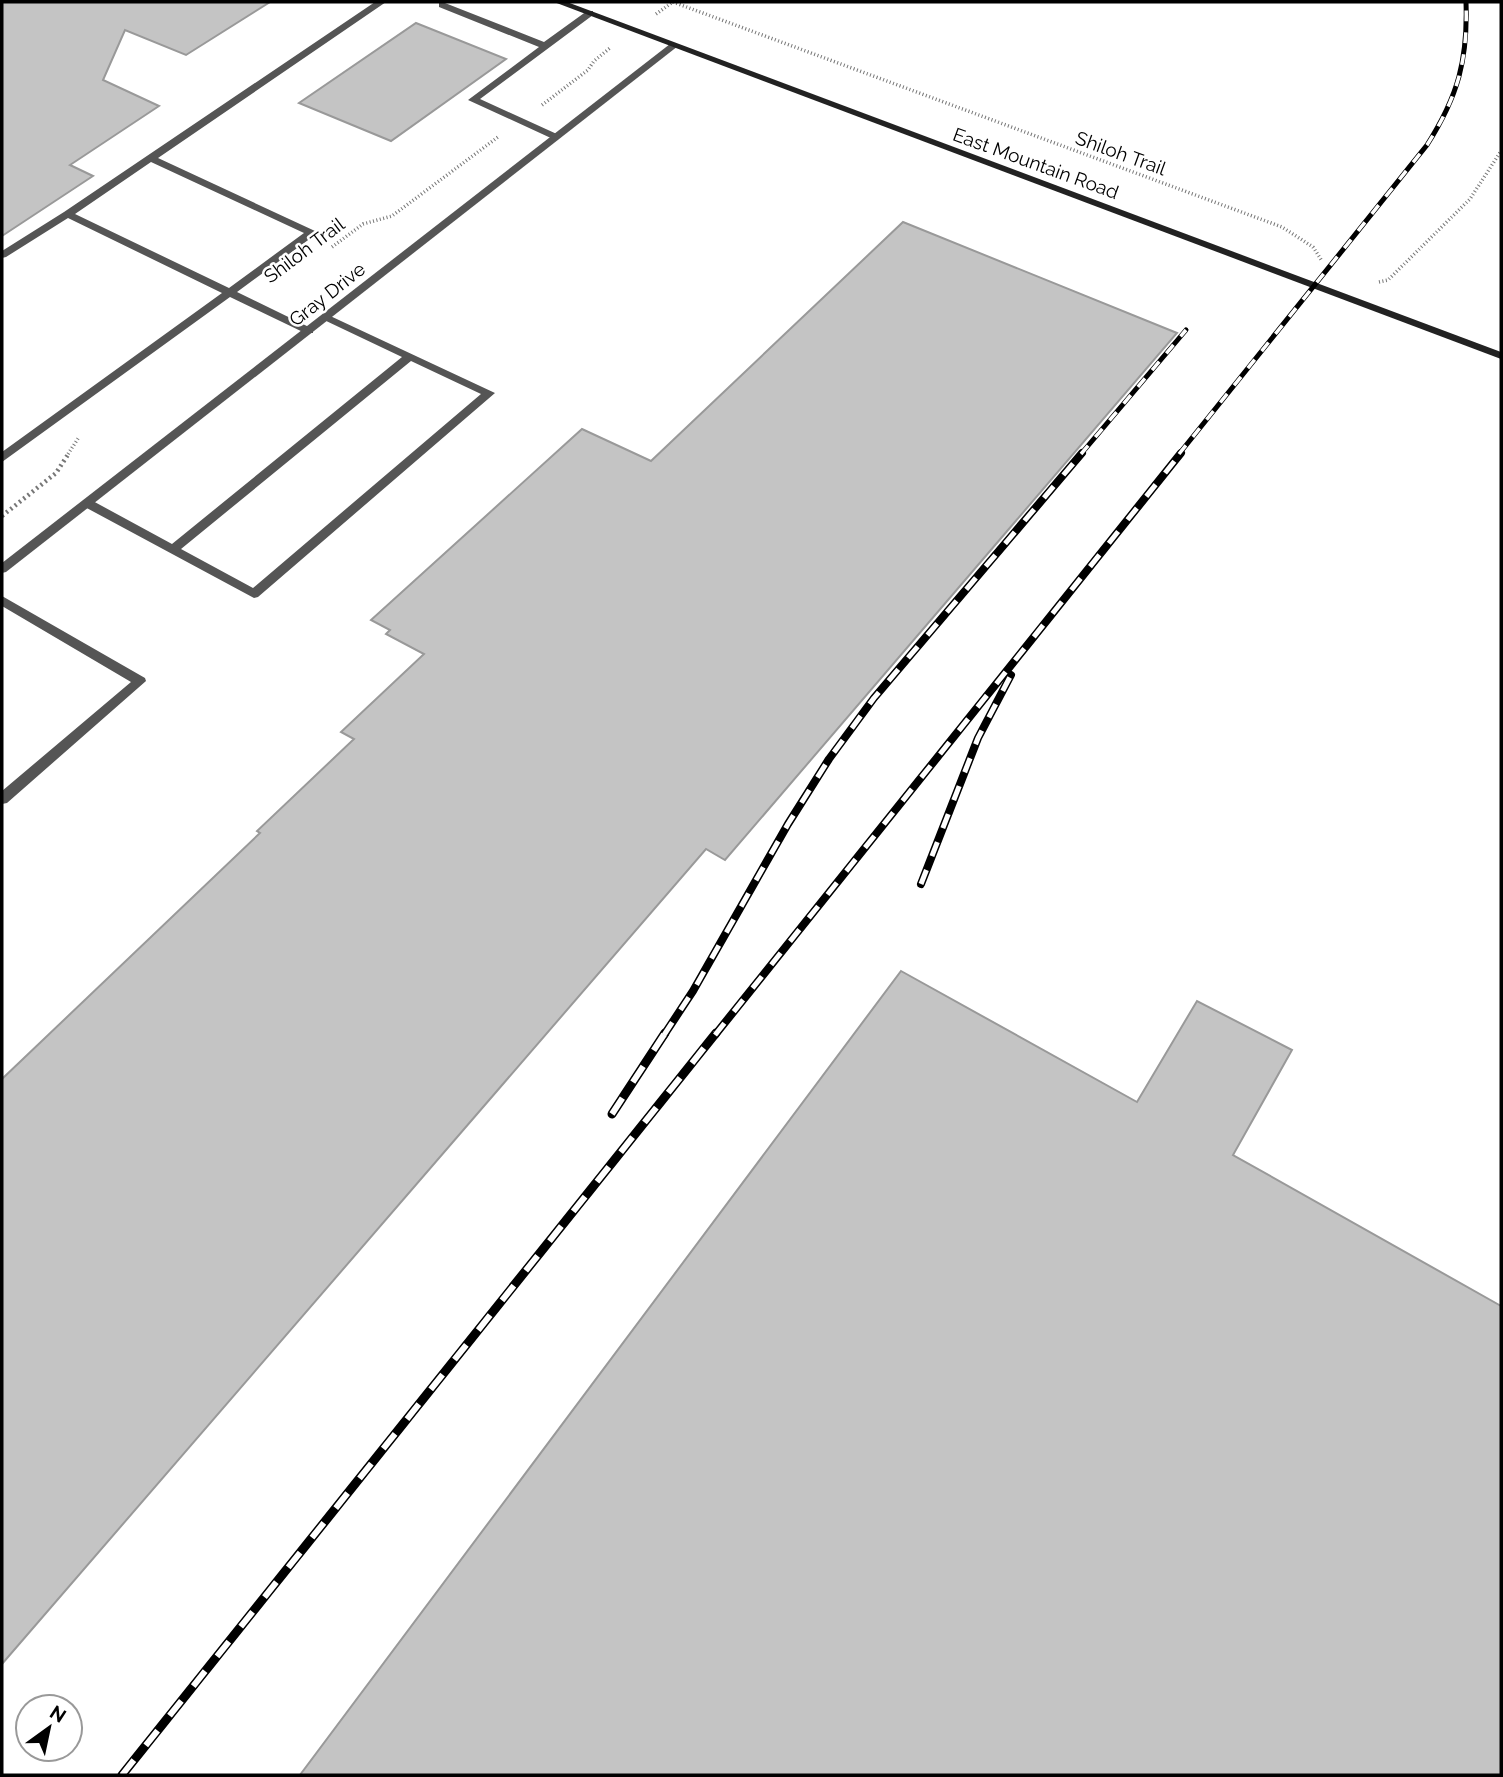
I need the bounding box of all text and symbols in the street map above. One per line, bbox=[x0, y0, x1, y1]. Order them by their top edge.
street label: East Mountain Road bbox=[950, 123, 1122, 203]
street label: Shiloh Trail bbox=[1073, 126, 1170, 180]
street label: Shiloh Trail bbox=[260, 212, 349, 287]
street label: Gray Drive bbox=[285, 258, 369, 330]
north arrow bbox=[14, 1693, 84, 1763]
text: N bbox=[46, 1701, 70, 1727]

